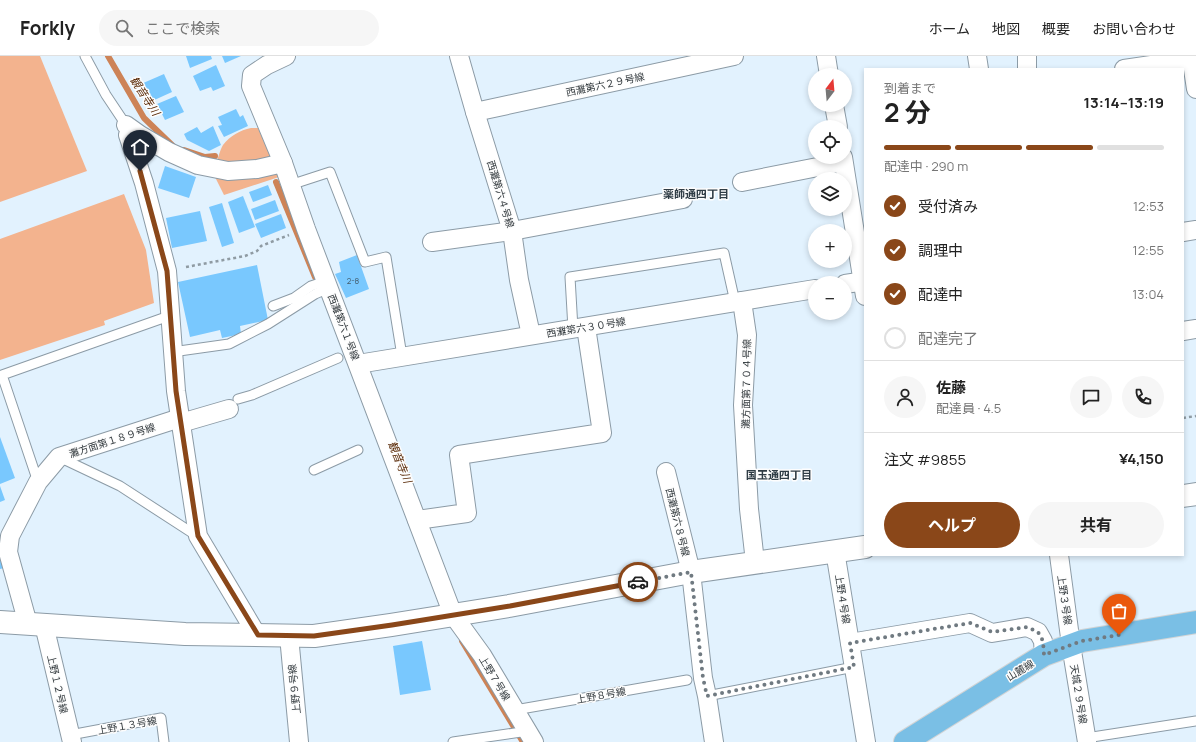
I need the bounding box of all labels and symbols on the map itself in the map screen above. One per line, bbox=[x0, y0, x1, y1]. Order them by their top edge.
north arrow bbox=[808, 68, 852, 112]
street label: 西灘第六２９号線 bbox=[564, 69, 646, 99]
water label: 観音寺川 bbox=[127, 73, 164, 119]
pin bbox=[123, 130, 157, 171]
street label: 西灘第六４号線 bbox=[484, 158, 518, 230]
district label: 薬師通四丁目 bbox=[663, 186, 729, 201]
house number: 2-8 bbox=[347, 275, 360, 286]
street label: 西灘第六１号線 bbox=[325, 292, 363, 362]
street label: 西灘第六３０号線 bbox=[545, 314, 627, 340]
street label: 灘方面第７０４号線 bbox=[738, 339, 754, 429]
street label: 灘方面第１８９号線 bbox=[67, 419, 157, 461]
water label: 観音寺川 bbox=[385, 439, 416, 486]
district label: 国玉通四丁目 bbox=[746, 467, 812, 482]
street label: 西灘第六８号線 bbox=[663, 486, 693, 558]
courier bbox=[618, 562, 658, 602]
street label: 上野４号線 bbox=[832, 573, 854, 625]
street label: 上野３号線 bbox=[1055, 574, 1075, 626]
pin bbox=[1102, 594, 1136, 635]
street label: 上野１２号線 bbox=[44, 653, 72, 715]
street label: 上野７号線 bbox=[476, 653, 514, 703]
street label: 山麓線 bbox=[1004, 656, 1036, 684]
street label: 上野９号線 bbox=[284, 663, 304, 715]
street label: 天城２９号線 bbox=[1067, 663, 1091, 725]
street label: 上野８号線 bbox=[575, 684, 627, 706]
street label: 上野１３号線 bbox=[96, 713, 158, 737]

